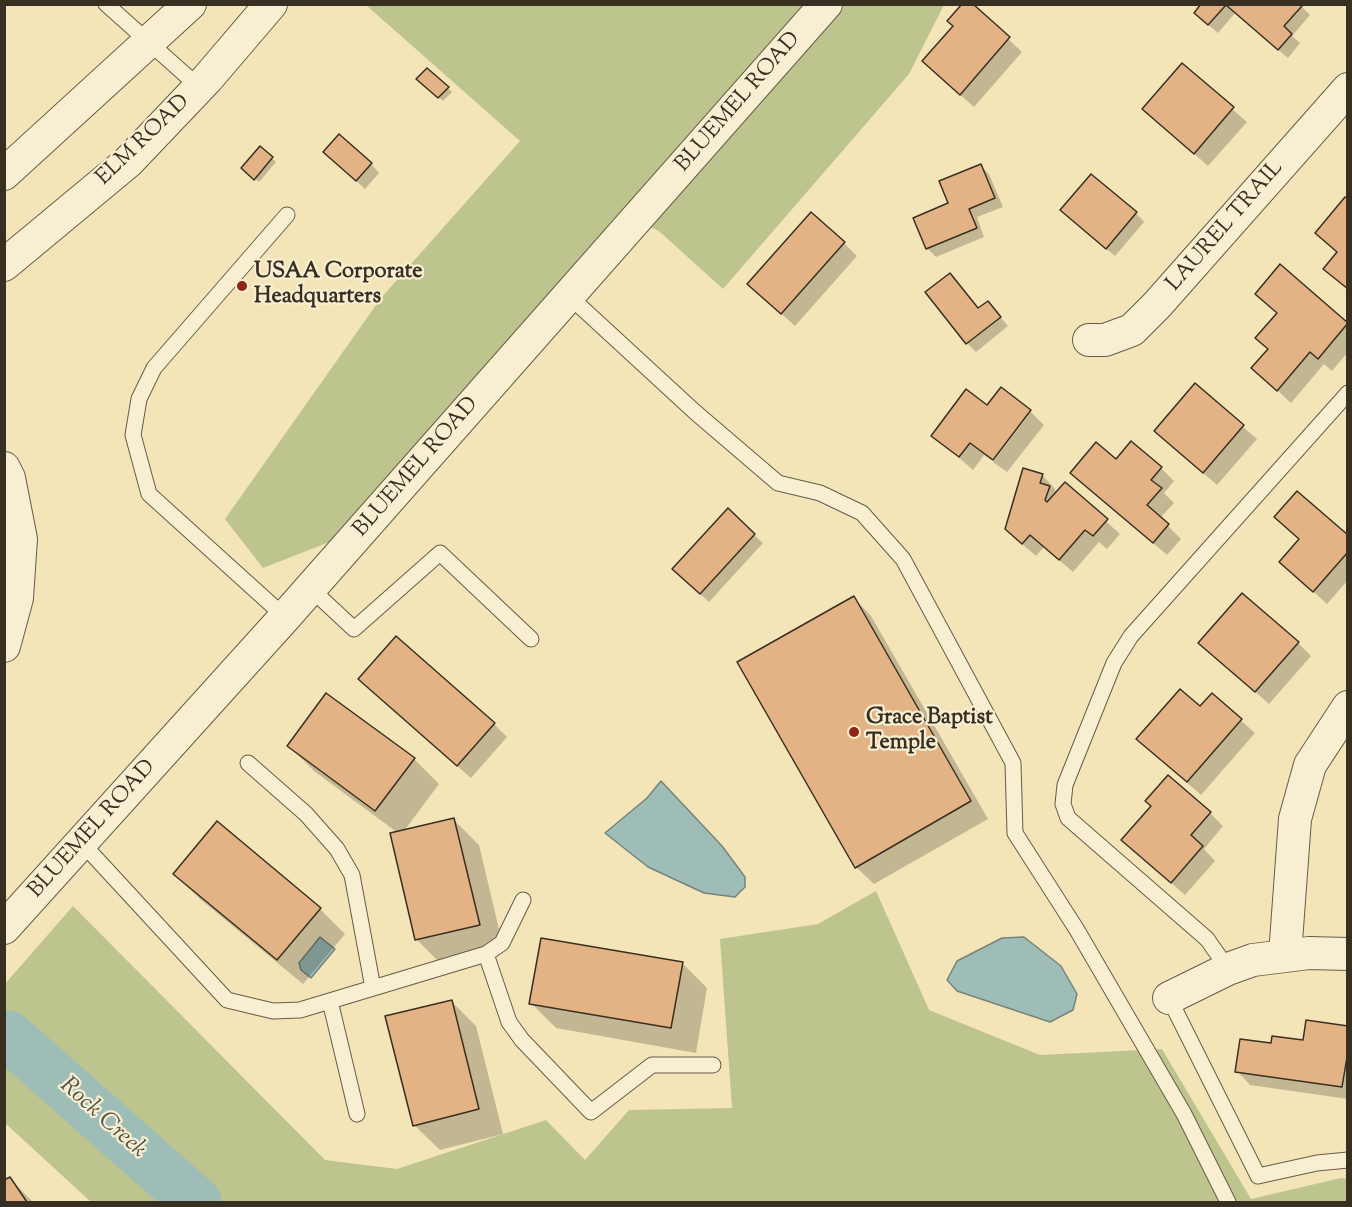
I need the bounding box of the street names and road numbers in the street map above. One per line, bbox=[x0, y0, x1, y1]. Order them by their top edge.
street label: BLUEMEL ROAD bbox=[671, 27, 807, 179]
street label: ELM ROAD bbox=[92, 90, 196, 192]
street label: LAUREL TRAIL bbox=[1162, 156, 1290, 298]
street label: BLUEMEL ROAD bbox=[349, 392, 485, 544]
street label: BLUEMEL ROAD bbox=[24, 755, 162, 905]

